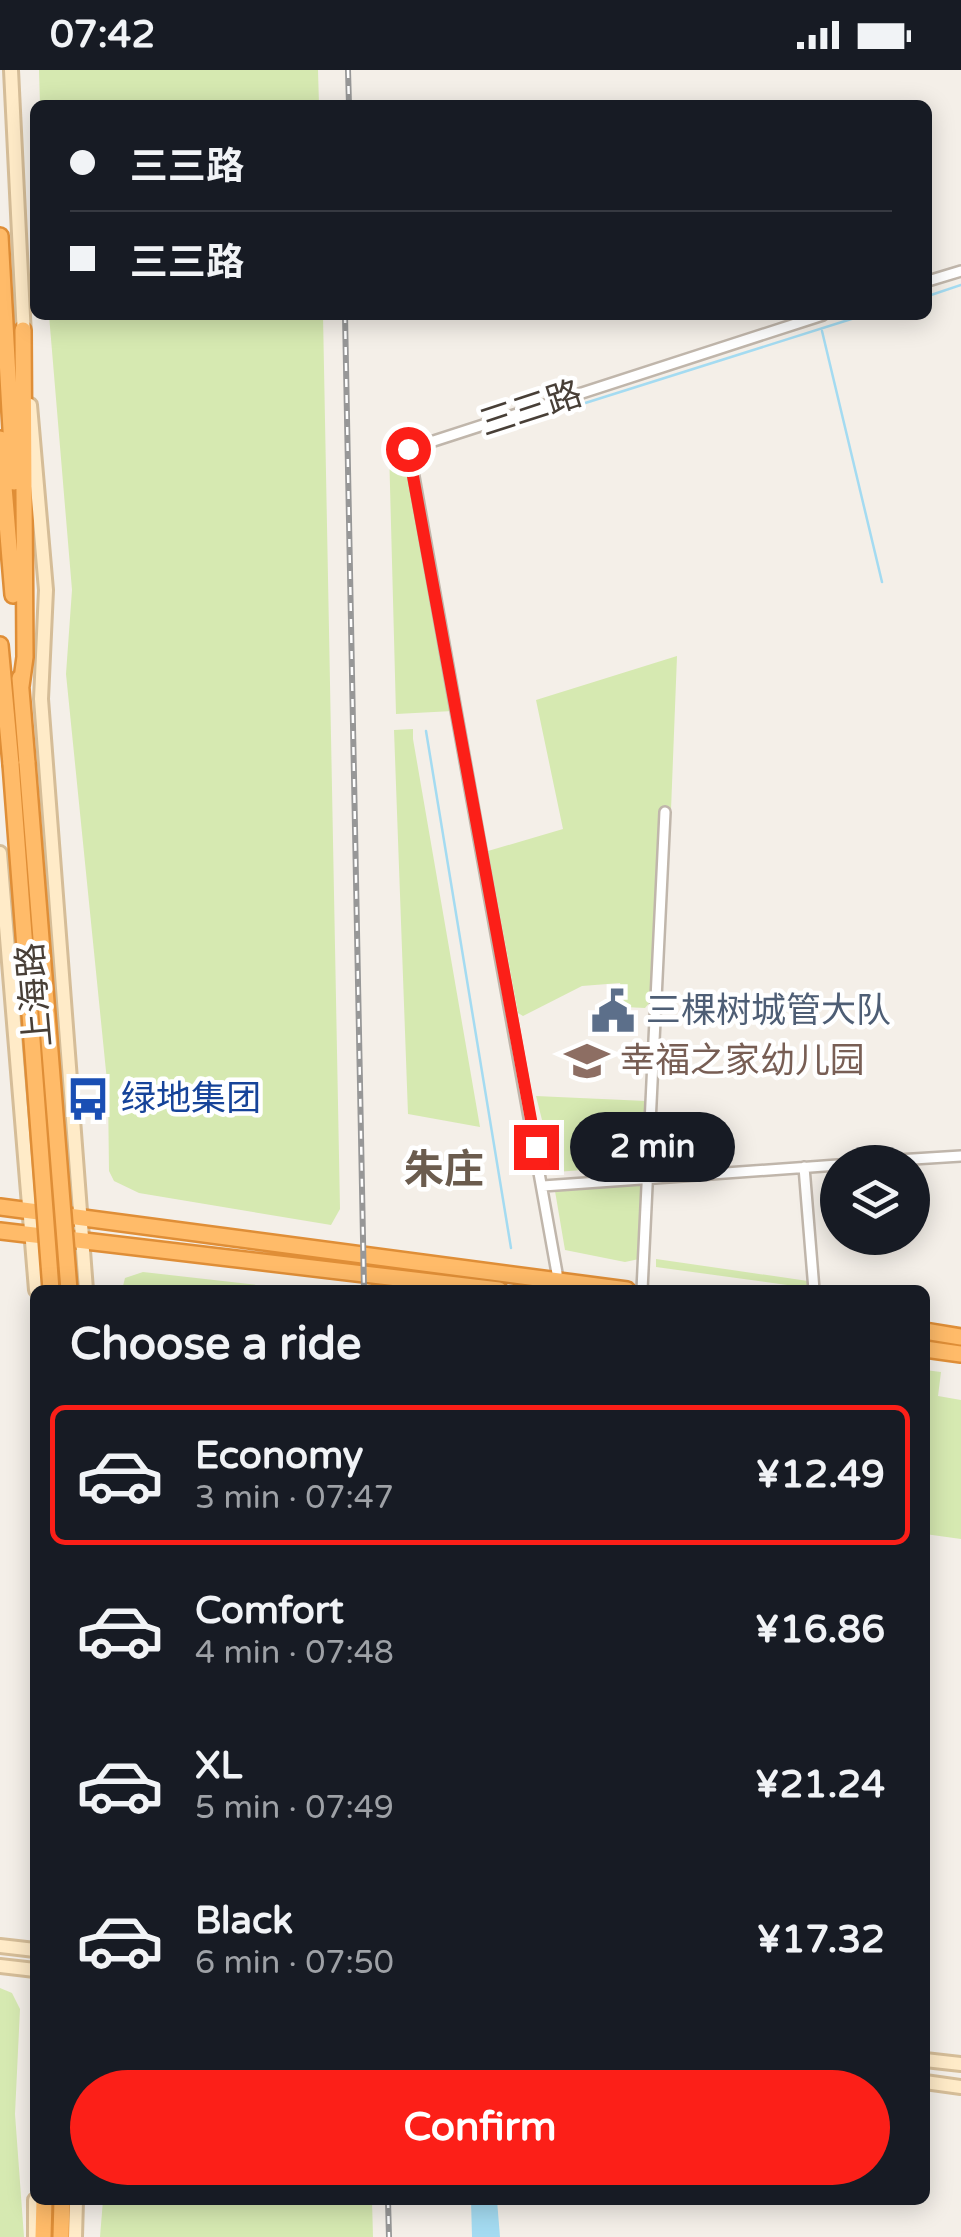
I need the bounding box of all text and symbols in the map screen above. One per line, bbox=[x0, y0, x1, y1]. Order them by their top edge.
text: 07:42 bbox=[50, 12, 155, 58]
text: 三三路 bbox=[130, 144, 244, 190]
text: 三三路 bbox=[130, 240, 244, 286]
street label: 三三路 bbox=[475, 373, 587, 445]
route start bbox=[386, 427, 431, 472]
street label: 上海路 bbox=[10, 941, 60, 1049]
public building icon: 三棵树城管大队 bbox=[589, 987, 637, 1035]
place label: 三棵树城管大队 bbox=[646, 990, 891, 1032]
school or university icon: 幸福之家幼儿园 bbox=[563, 1037, 611, 1085]
place label: 幸福之家幼儿园 bbox=[620, 1040, 865, 1082]
bus stop icon: 绿地集团 bbox=[64, 1075, 112, 1123]
place label: 绿地集团 bbox=[121, 1078, 261, 1120]
callout: 2 min bbox=[571, 1112, 736, 1182]
route end bbox=[514, 1125, 559, 1170]
text: 2 min bbox=[610, 1128, 695, 1166]
map controls bbox=[820, 1145, 930, 1255]
button: layers bbox=[820, 1145, 930, 1255]
district label: 朱庄 bbox=[404, 1146, 484, 1194]
text: Choose a ride bbox=[70, 1318, 361, 1372]
icon: car bbox=[75, 1430, 165, 1520]
text: Economy bbox=[195, 1433, 363, 1479]
text: ¥12.49 bbox=[755, 1452, 885, 1498]
text: 3 min · 07:47 bbox=[195, 1479, 394, 1517]
icon: car bbox=[75, 1585, 165, 1675]
text: Comfort bbox=[195, 1588, 344, 1634]
text: ¥16.86 bbox=[755, 1607, 885, 1653]
text: 4 min · 07:48 bbox=[195, 1634, 394, 1672]
icon: car bbox=[75, 1740, 165, 1830]
text: XL bbox=[195, 1743, 242, 1789]
text: ¥21.24 bbox=[755, 1762, 885, 1808]
text: 5 min · 07:49 bbox=[195, 1789, 394, 1827]
icon: car bbox=[75, 1895, 165, 1985]
text: Black bbox=[195, 1898, 293, 1944]
text: ¥17.32 bbox=[757, 1917, 885, 1963]
text: 6 min · 07:50 bbox=[195, 1944, 394, 1982]
button: Confirm bbox=[70, 2070, 890, 2185]

